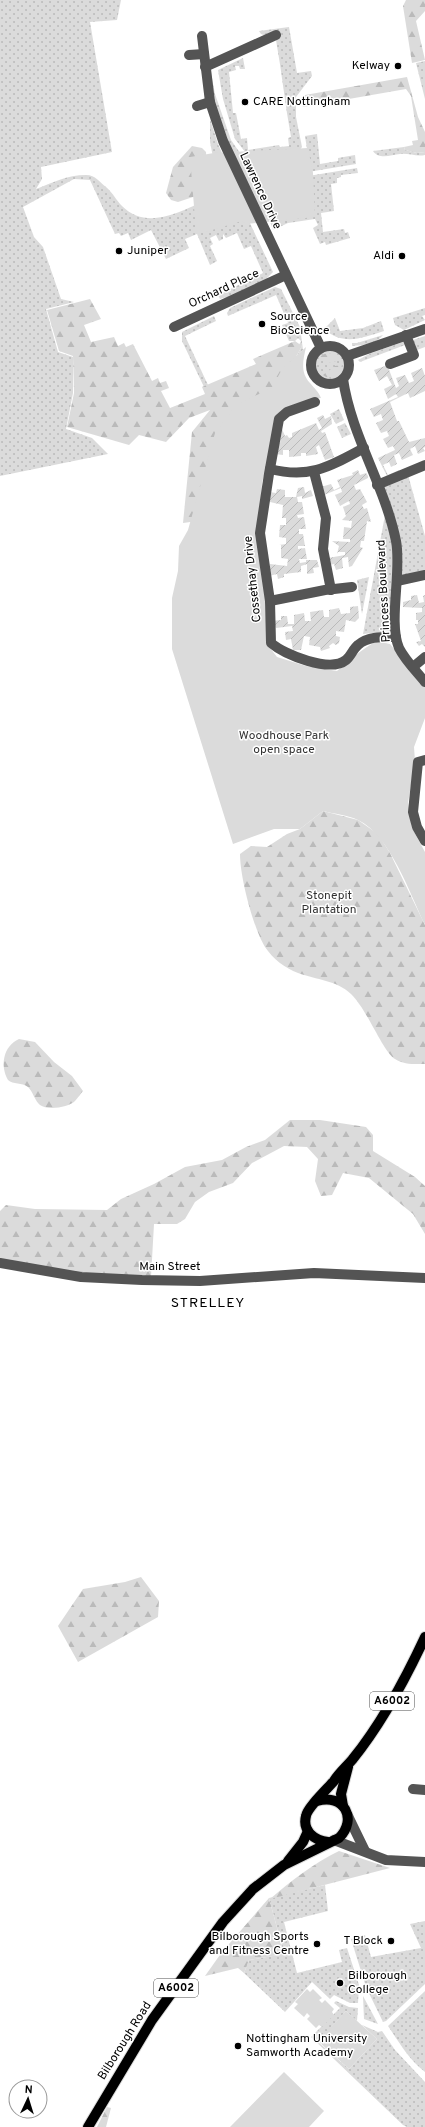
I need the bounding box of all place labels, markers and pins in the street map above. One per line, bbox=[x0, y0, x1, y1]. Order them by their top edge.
place label: Kelway bbox=[352, 58, 390, 74]
marker: Kelway bbox=[393, 61, 403, 71]
place label: CARE Nottingham bbox=[253, 94, 350, 110]
marker: CARE Nottingham bbox=[240, 97, 250, 107]
place label: Juniper bbox=[127, 243, 169, 259]
marker: Juniper bbox=[114, 246, 124, 256]
place label: Aldi bbox=[373, 248, 394, 264]
marker: Aldi bbox=[397, 251, 407, 261]
place label: Source BioScience bbox=[270, 309, 329, 339]
marker: Source BioScience bbox=[257, 319, 267, 329]
place label: Bilborough Sports and Fitness Centre bbox=[209, 1929, 309, 1959]
place label: T Block bbox=[343, 1933, 383, 1949]
marker: T Block bbox=[386, 1936, 396, 1946]
marker: Bilborough Sports and Fitness Centre bbox=[312, 1939, 322, 1949]
place label: Bilborough College bbox=[348, 1968, 407, 1998]
marker: Bilborough College bbox=[335, 1978, 345, 1988]
place label: Nottingham University Samworth Academy bbox=[246, 2031, 367, 2061]
marker: Nottingham University Samworth Academy bbox=[233, 2041, 243, 2051]

